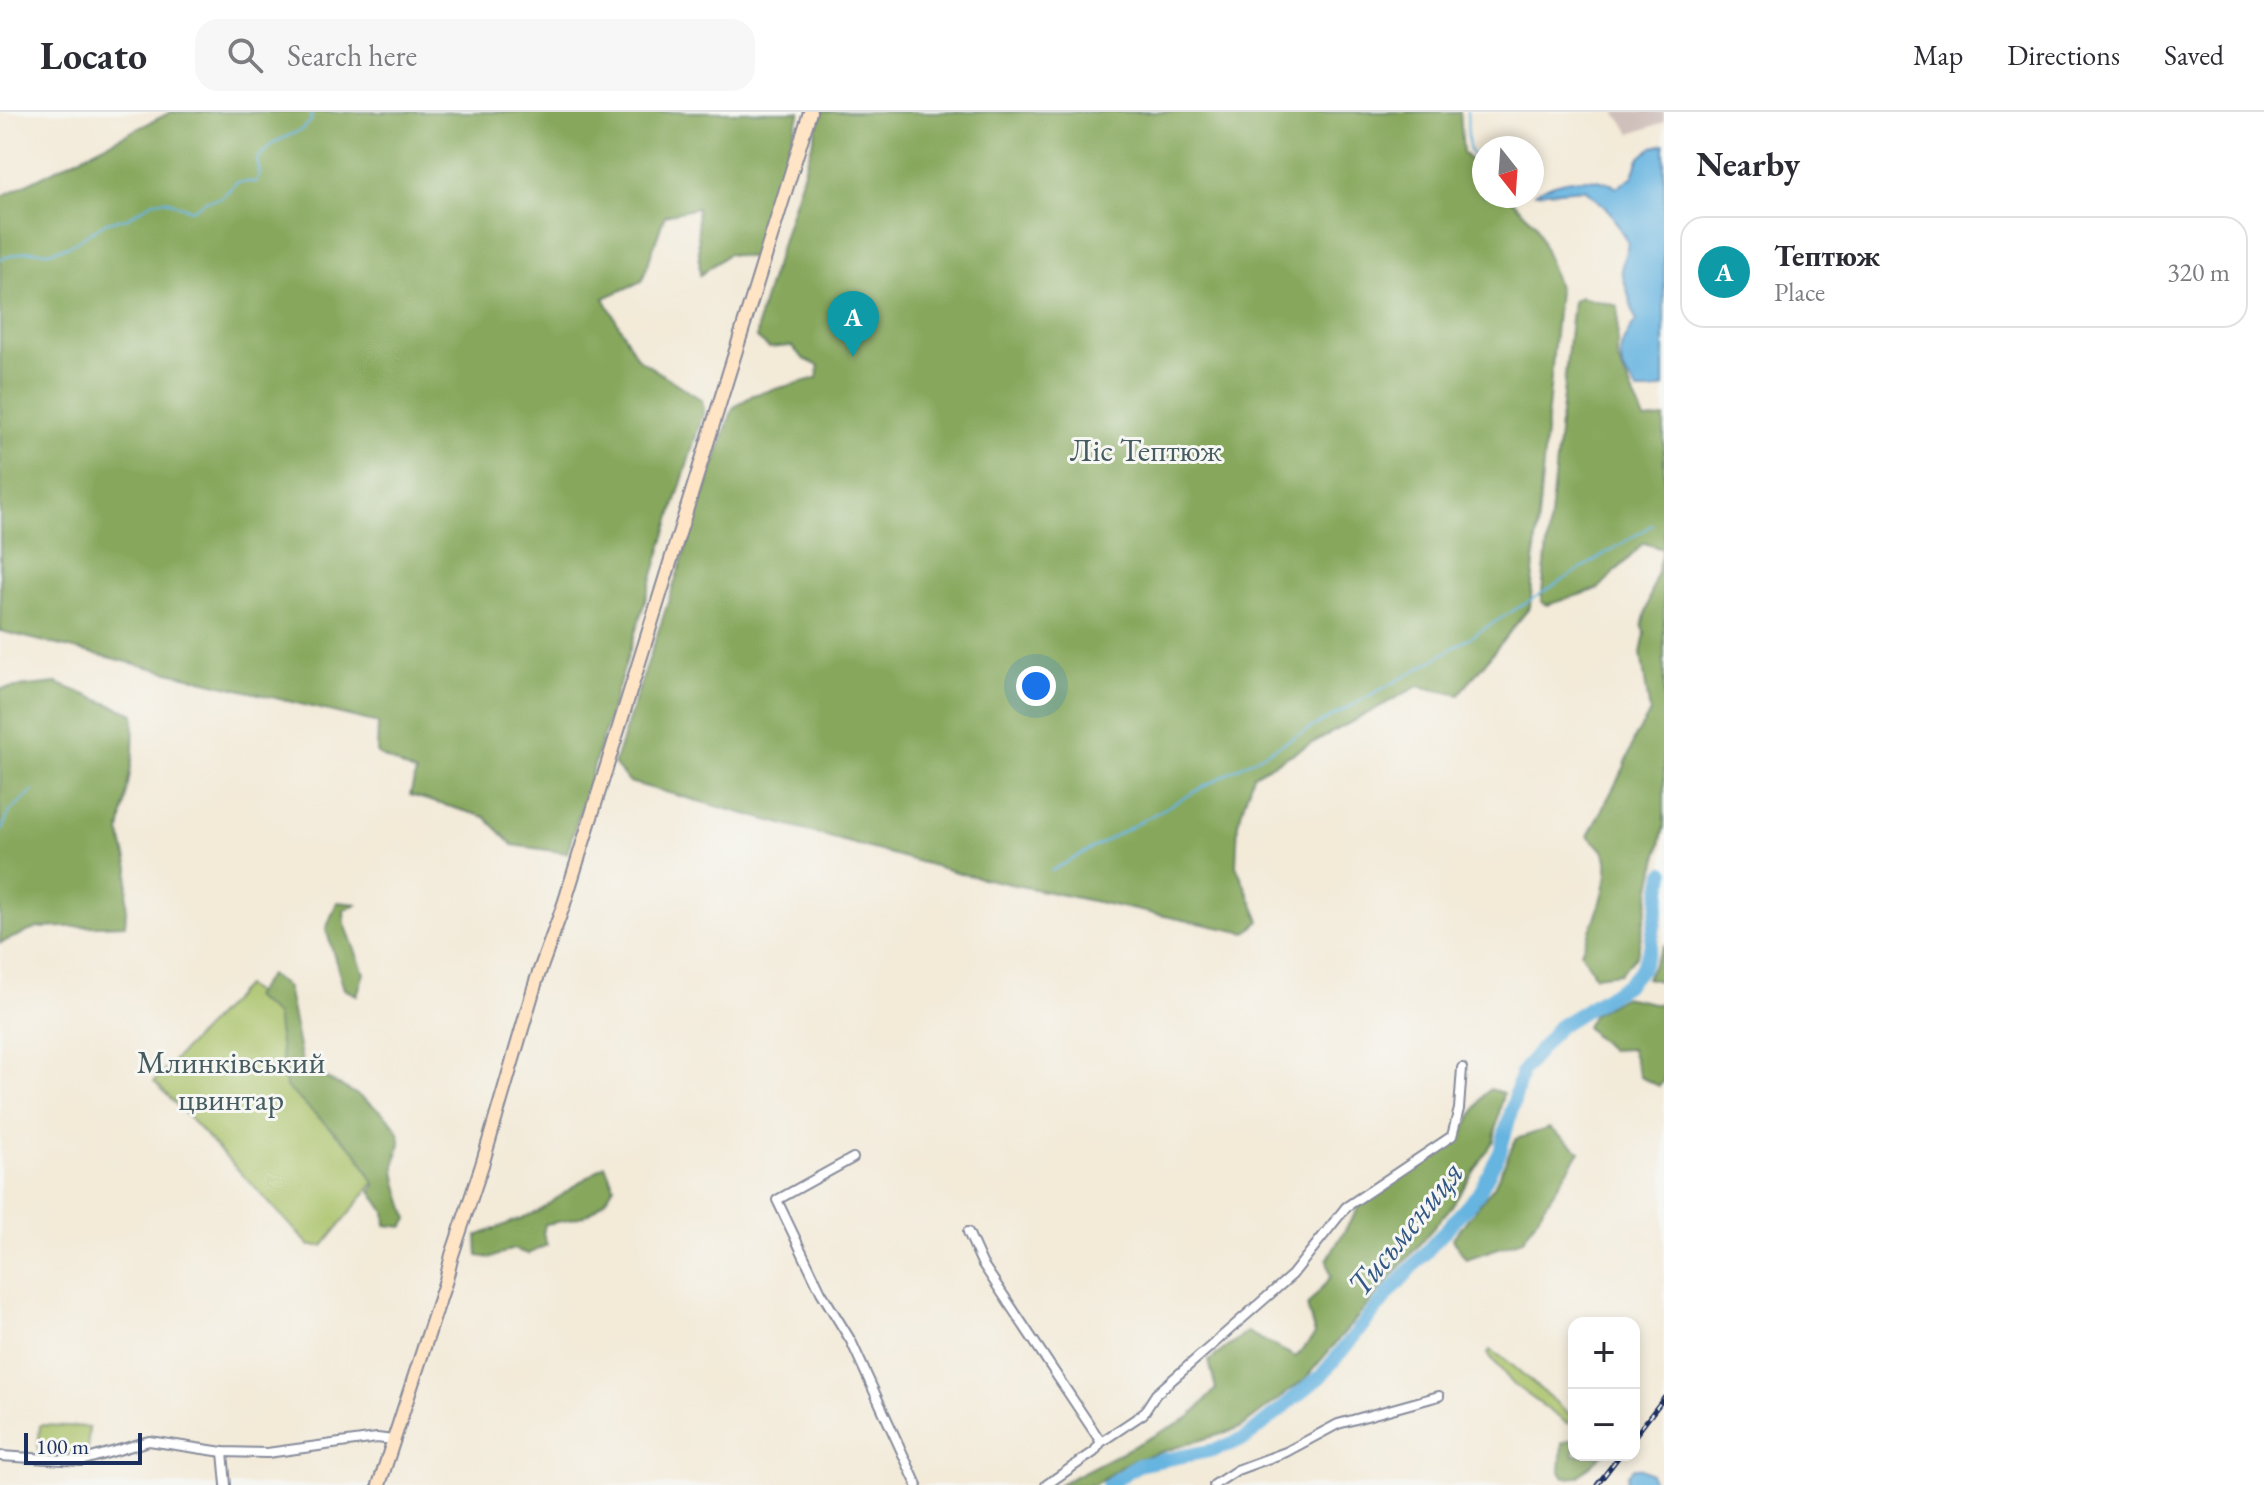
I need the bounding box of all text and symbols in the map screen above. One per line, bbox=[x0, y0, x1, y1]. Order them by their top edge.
search box bbox=[195, 19, 755, 91]
text: Locato bbox=[40, 31, 147, 80]
icon: search bbox=[223, 33, 267, 77]
text: Search here bbox=[287, 36, 417, 75]
text: Map bbox=[1913, 37, 1963, 73]
text: Directions bbox=[2007, 37, 2120, 73]
text: Saved bbox=[2164, 37, 2224, 73]
north arrow bbox=[1472, 136, 1544, 208]
text: Nearby bbox=[1696, 142, 1800, 186]
text: Тептюж bbox=[1774, 236, 1880, 275]
text: A bbox=[1715, 255, 1733, 289]
text: 320 m bbox=[2167, 255, 2230, 289]
text: Place bbox=[1774, 275, 1825, 309]
pin: A bbox=[827, 291, 879, 357]
park label: Ліс Тептюж bbox=[1070, 429, 1222, 471]
your location bbox=[1016, 666, 1056, 706]
park label: Млинківський цвинтар bbox=[137, 1041, 325, 1120]
water label: Тисьмениця bbox=[1337, 1151, 1473, 1305]
map controls bbox=[1568, 1317, 1640, 1461]
button: + bbox=[1568, 1317, 1640, 1389]
button: − bbox=[1568, 1389, 1640, 1461]
scale bar bbox=[24, 1429, 142, 1465]
text: 100 m bbox=[36, 1432, 89, 1461]

